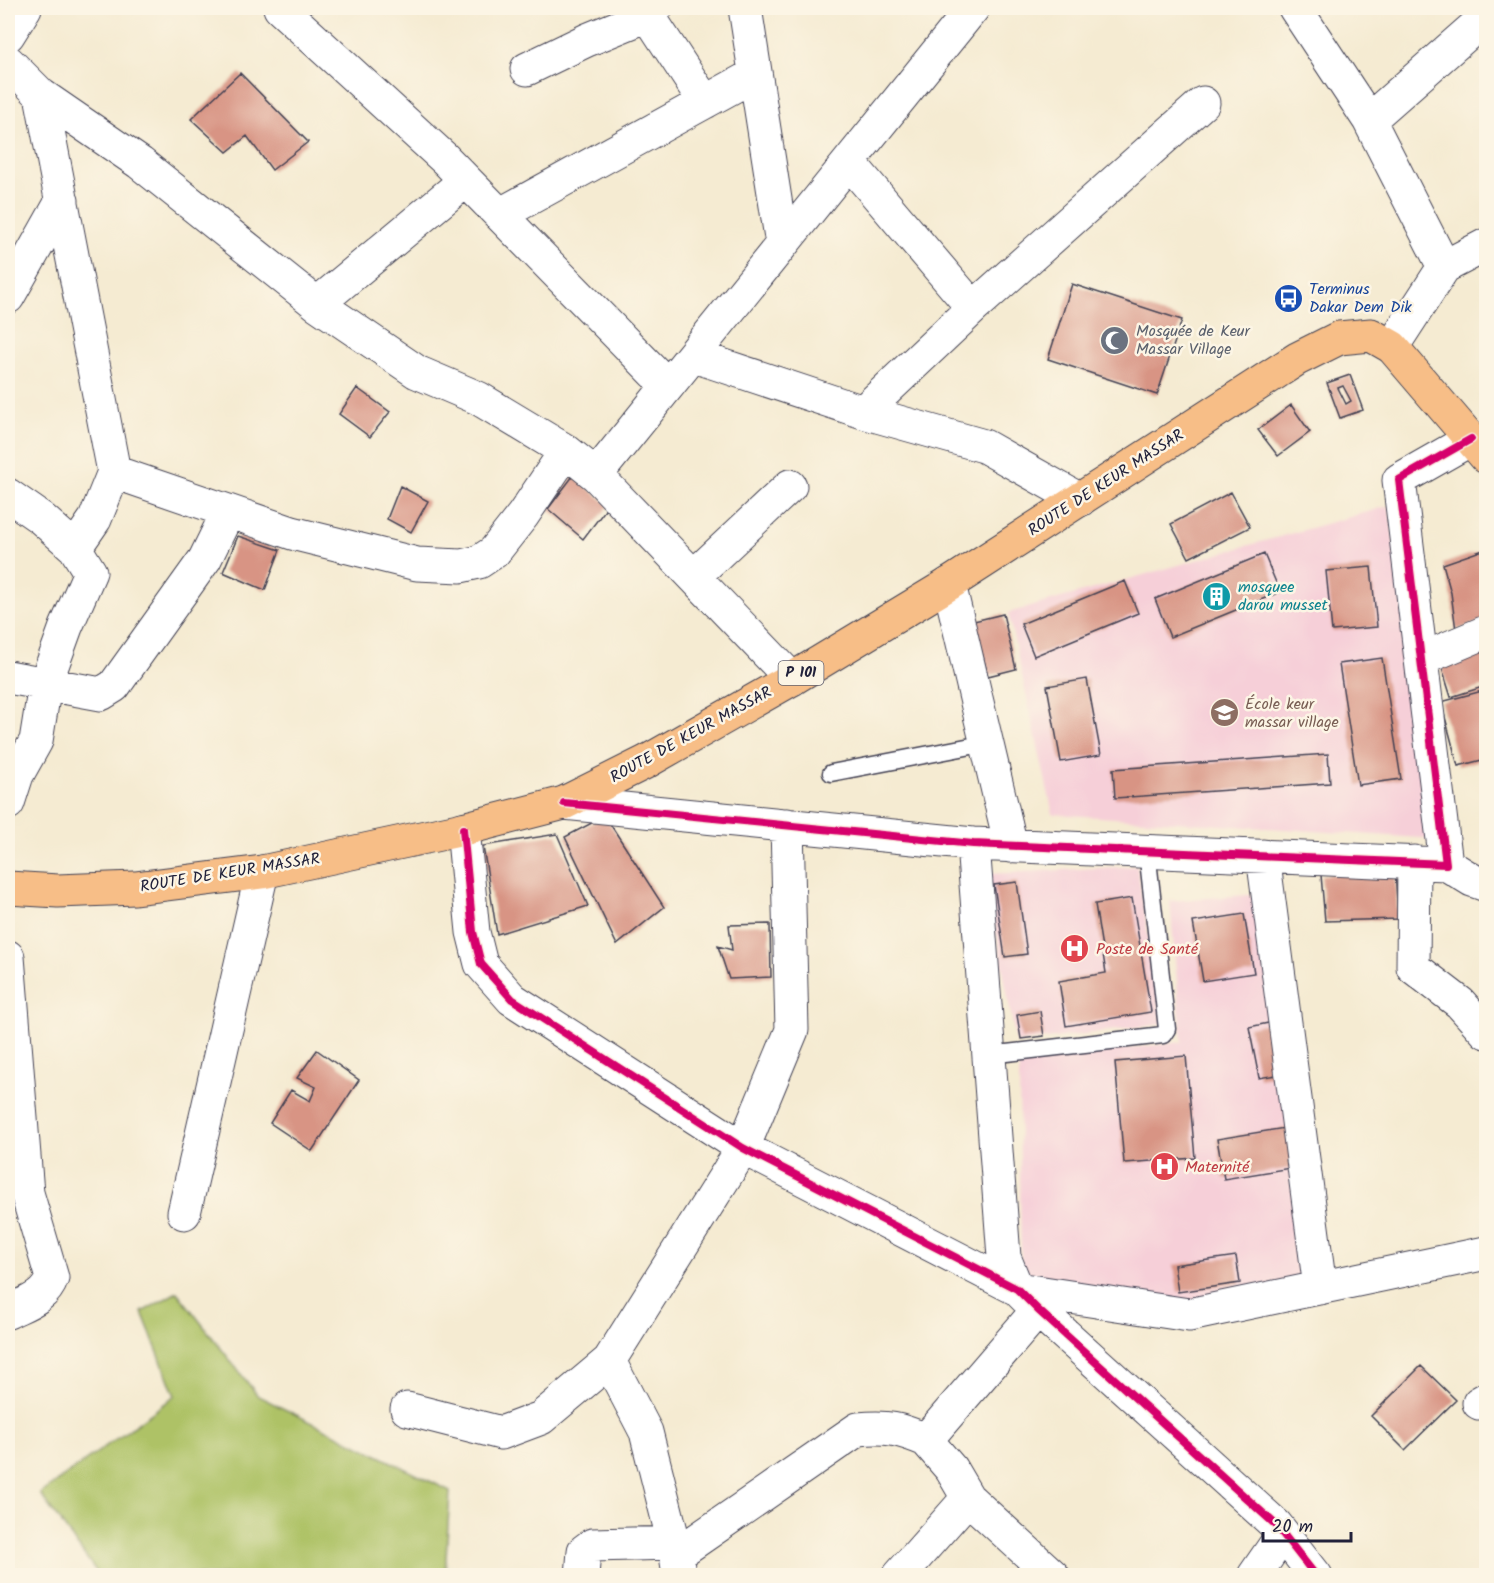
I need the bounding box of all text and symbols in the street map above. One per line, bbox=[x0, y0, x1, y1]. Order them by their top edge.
place label: Terminus Dakar Dem Dik bbox=[1309, 277, 1412, 320]
bus stop icon: Terminus Dakar Dem Dik bbox=[1272, 282, 1304, 314]
place label: Mosquée de Keur Massar Village bbox=[1136, 319, 1252, 362]
mosque icon: Mosquée de Keur Massar Village bbox=[1099, 324, 1131, 356]
street label: ROUTE DE KEUR MASSAR bbox=[1023, 423, 1189, 543]
place label: mosquee darou musset bbox=[1238, 575, 1328, 618]
building icon: mosquee darou musset bbox=[1201, 580, 1233, 612]
road number: P 101 bbox=[778, 661, 824, 685]
street label: ROUTE DE KEUR MASSAR bbox=[605, 680, 777, 790]
place label: École keur massar village bbox=[1245, 692, 1339, 735]
school or university icon: École keur massar village bbox=[1208, 697, 1240, 729]
street label: ROUTE DE KEUR MASSAR bbox=[138, 846, 322, 900]
hospital icon: Poste de Santé bbox=[1059, 933, 1091, 965]
place label: Poste de Santé bbox=[1096, 937, 1199, 962]
hospital icon: Maternité bbox=[1148, 1151, 1180, 1183]
place label: Maternité bbox=[1185, 1155, 1250, 1180]
scale bar bbox=[1263, 1505, 1352, 1543]
text: 20 m bbox=[1272, 1513, 1313, 1542]

